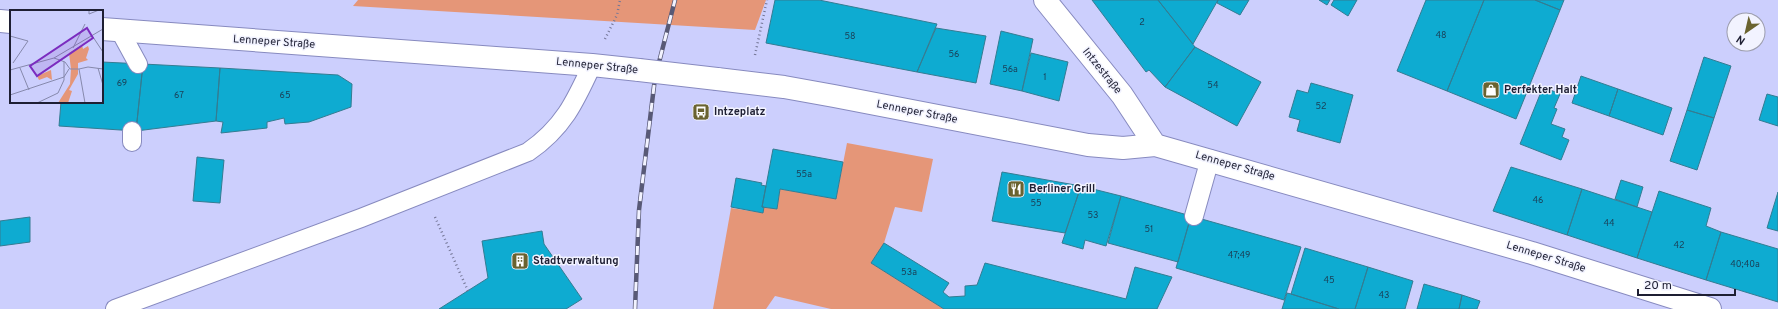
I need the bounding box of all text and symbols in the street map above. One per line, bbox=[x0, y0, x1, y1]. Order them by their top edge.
inset map bbox=[10, 10, 103, 103]
north arrow bbox=[1726, 12, 1766, 52]
house number: 2 bbox=[1139, 17, 1145, 28]
house number: 48 bbox=[1435, 30, 1447, 41]
house number: 58 bbox=[844, 31, 856, 42]
text: N bbox=[1734, 31, 1748, 47]
street label: Lenneper Straße bbox=[233, 32, 316, 52]
street label: Intzestraße bbox=[1079, 45, 1125, 97]
house number: 56 bbox=[949, 49, 959, 60]
street label: Lenneper Straße bbox=[555, 55, 639, 77]
house number: 56a bbox=[1002, 64, 1018, 75]
house number: 1 bbox=[1043, 72, 1047, 83]
house number: 69 bbox=[117, 78, 127, 89]
house number: 54 bbox=[1207, 80, 1219, 91]
shop icon: Perfekter Halt bbox=[1481, 80, 1501, 100]
place label: Perfekter Halt bbox=[1504, 83, 1577, 97]
house number: 67 bbox=[174, 90, 184, 101]
house number: 65 bbox=[280, 90, 290, 101]
street label: Lenneper Straße bbox=[875, 97, 959, 127]
house number: 52 bbox=[1315, 101, 1327, 112]
bus stop icon: Intzeplatz bbox=[691, 102, 711, 122]
place label: Intzeplatz bbox=[714, 105, 766, 119]
street label: Lenneper Straße bbox=[1194, 148, 1277, 184]
house number: 55a bbox=[796, 169, 812, 180]
restaurant icon: Berliner Grill bbox=[1006, 179, 1026, 199]
place label: Berliner Grill bbox=[1029, 182, 1095, 196]
house number: 46 bbox=[1533, 195, 1543, 206]
house number: 55 bbox=[1030, 198, 1042, 209]
house number: 53 bbox=[1087, 210, 1099, 221]
house number: 44 bbox=[1603, 218, 1615, 229]
house number: 51 bbox=[1145, 224, 1153, 235]
street label: Lenneper Straße bbox=[1505, 238, 1587, 276]
house number: 42 bbox=[1673, 240, 1685, 251]
house number: 47;49 bbox=[1228, 250, 1250, 261]
building icon: Stadtverwaltung bbox=[510, 251, 530, 271]
place label: Stadtverwaltung bbox=[533, 254, 619, 268]
house number: 40;40a bbox=[1730, 259, 1760, 270]
house number: 53a bbox=[901, 267, 917, 278]
scale bar bbox=[1638, 271, 1735, 297]
house number: 45 bbox=[1323, 275, 1335, 286]
text: 20 m bbox=[1644, 278, 1672, 294]
house number: 43 bbox=[1378, 290, 1390, 301]

